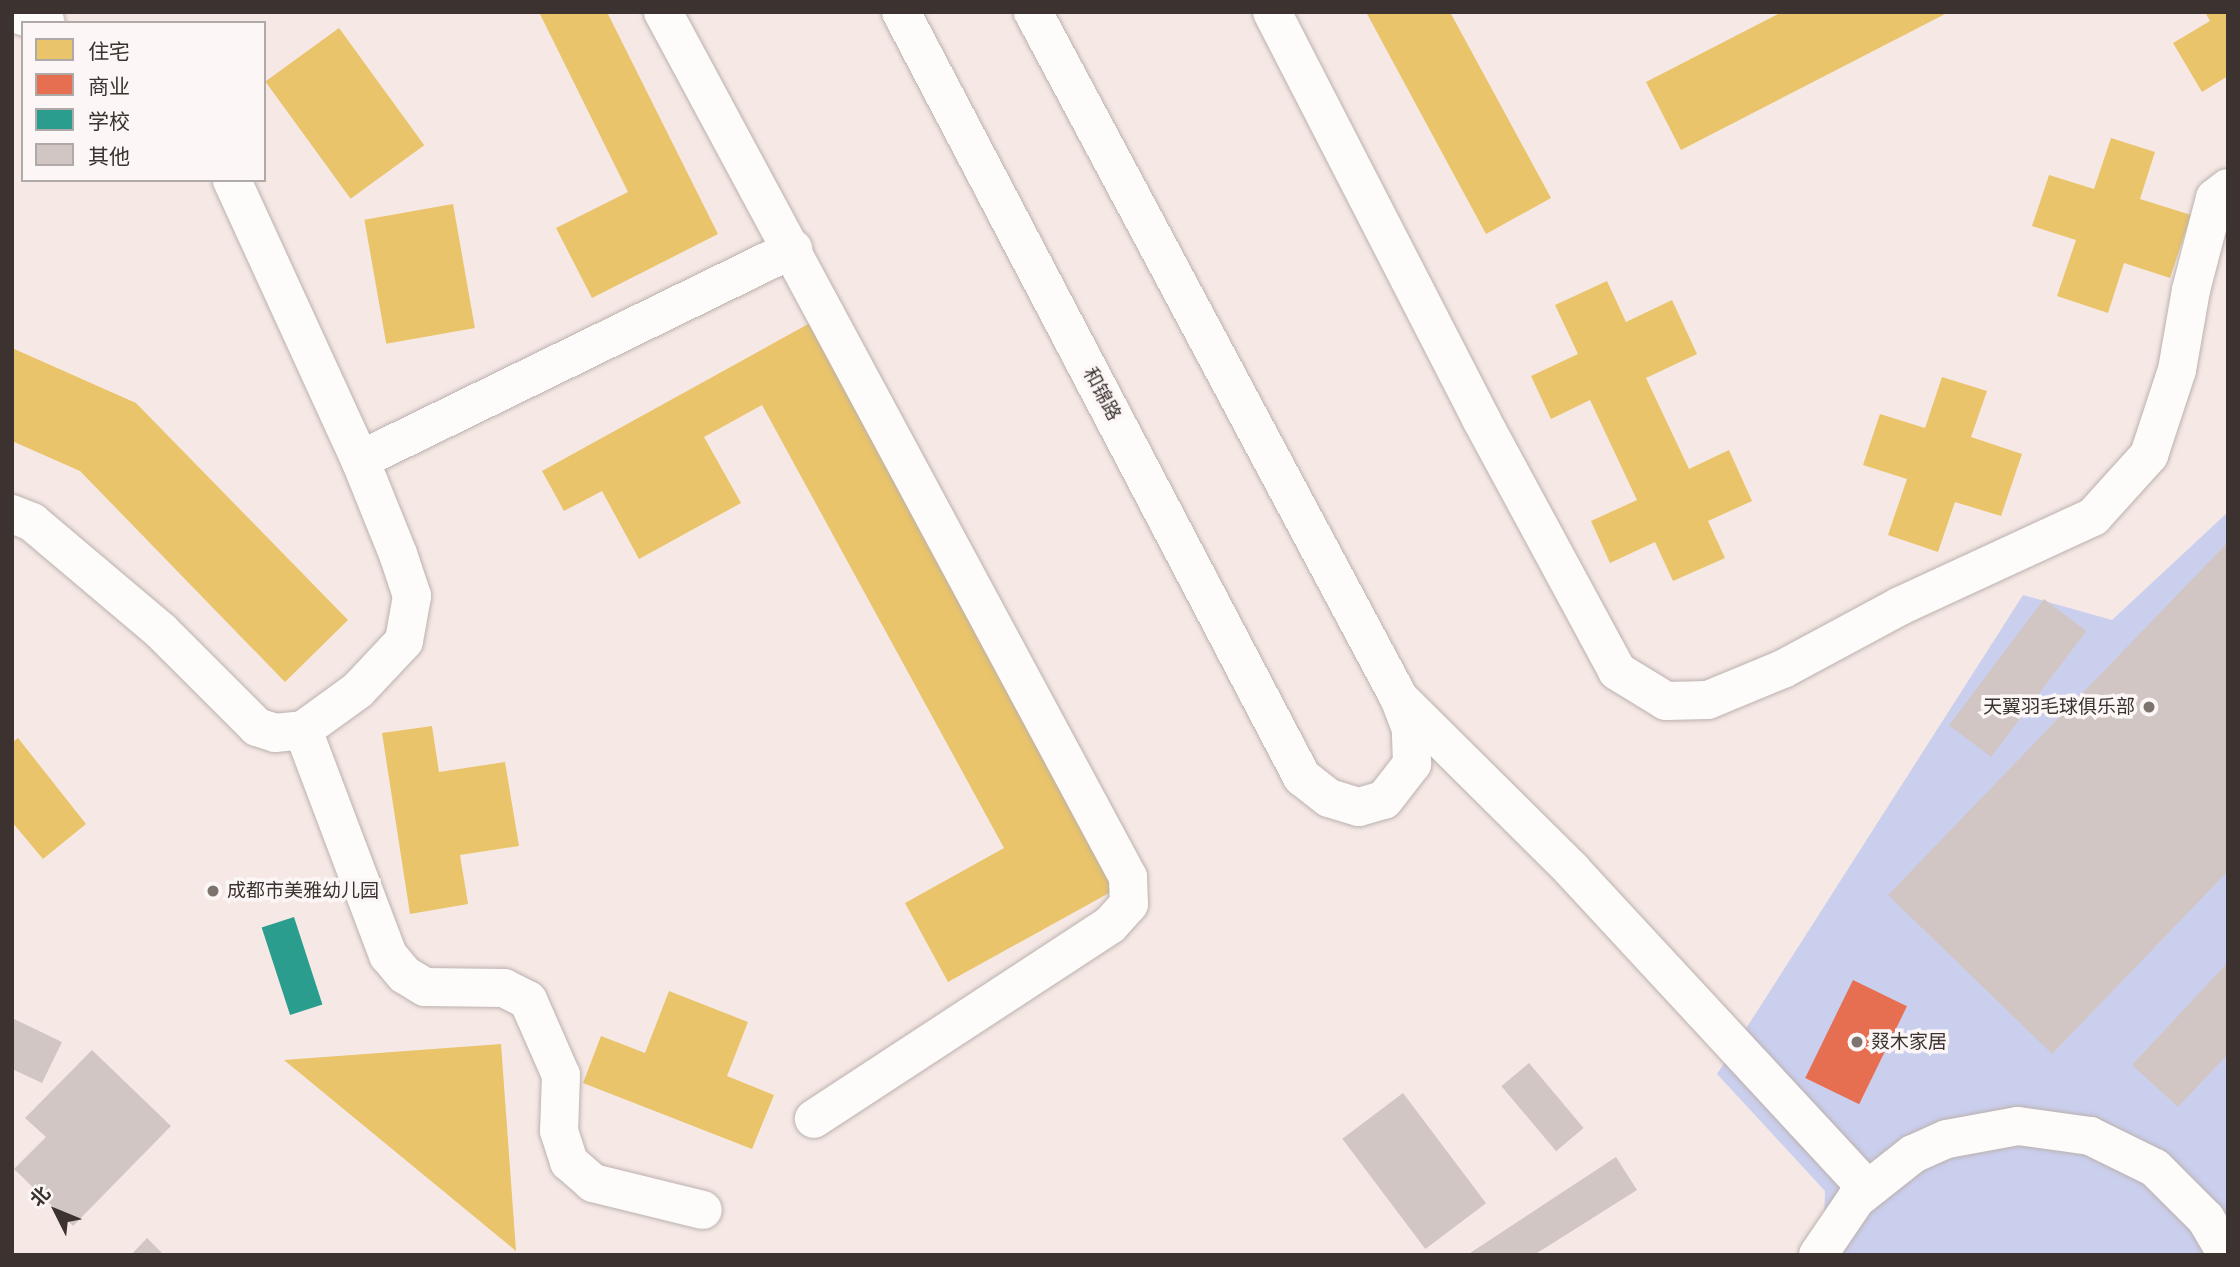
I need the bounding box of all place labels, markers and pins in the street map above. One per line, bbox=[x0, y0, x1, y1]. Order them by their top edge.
place label: 天翼羽毛球俱乐部 bbox=[1983, 696, 2135, 718]
marker: 天翼羽毛球俱乐部 bbox=[2141, 699, 2157, 715]
place label: 成都市美雅幼儿园 bbox=[227, 880, 379, 902]
marker: 成都市美雅幼儿园 bbox=[205, 883, 221, 899]
place label: 叕木家居 bbox=[1871, 1031, 1947, 1053]
marker: 叕木家居 bbox=[1849, 1034, 1865, 1050]

